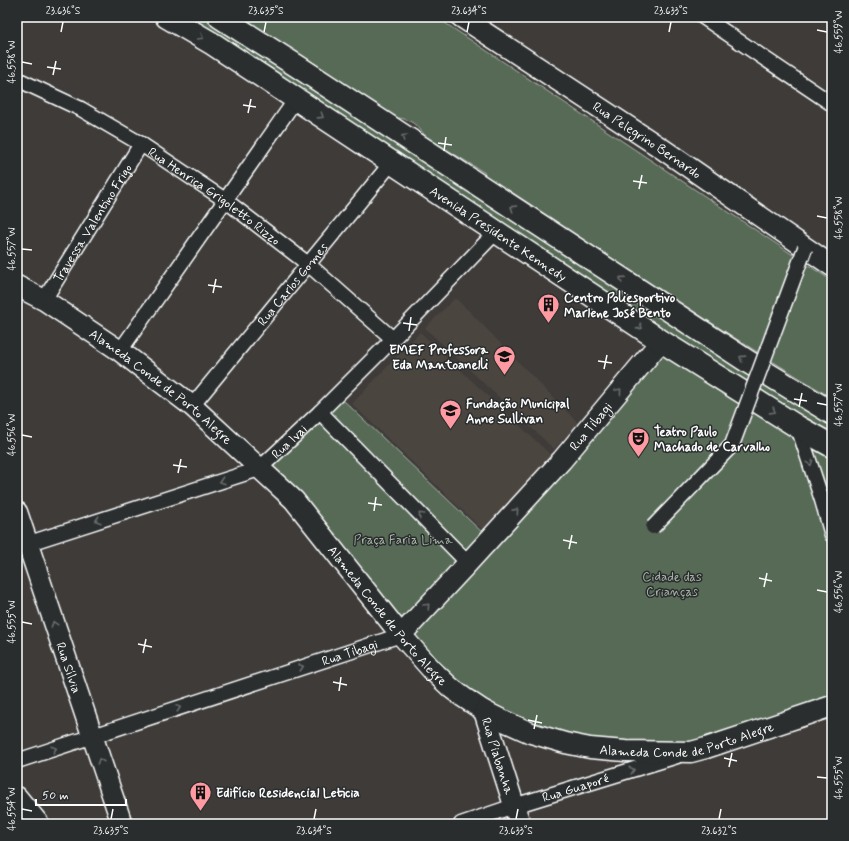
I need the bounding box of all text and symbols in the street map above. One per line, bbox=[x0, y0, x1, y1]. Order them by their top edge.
text: 23.636°S bbox=[46, 4, 81, 18]
text: 23.635°S bbox=[248, 4, 284, 18]
text: 23.634°S bbox=[451, 4, 487, 18]
text: 23.633°S bbox=[654, 4, 688, 18]
text: 46.559°W bbox=[832, 11, 846, 53]
one-way arrow bbox=[197, 33, 204, 40]
text: 46.558°W bbox=[5, 41, 19, 83]
street label: Rua Pelegrino Bernardo bbox=[589, 99, 704, 183]
one-way arrow bbox=[317, 111, 324, 118]
one-way arrow bbox=[401, 134, 408, 141]
street label: Rua Henrica Grigoletto Rizzo bbox=[144, 144, 283, 250]
street label: Travessa Valentino Frigo bbox=[50, 161, 137, 286]
street label: Avenida Presidente Kennedy bbox=[426, 183, 570, 286]
text: 46.558°W bbox=[832, 197, 846, 239]
one-way arrow bbox=[510, 205, 517, 213]
text: 46.557°W bbox=[5, 227, 19, 271]
street label: Rua Carlos Gomes bbox=[254, 240, 333, 330]
one-way arrow bbox=[619, 277, 626, 284]
place label: Centro Poliesportivo Marlene José Bento bbox=[564, 290, 676, 322]
building icon: Centro Poliesportivo Marlene José Bento bbox=[535, 291, 561, 324]
one-way arrow bbox=[636, 322, 643, 330]
street label: Alameda Conde de Porto Alegre bbox=[86, 326, 235, 449]
place label: EMEF Professora Eda Mantoanelli bbox=[389, 342, 489, 374]
school or university icon: EMEF Professora Eda Mantoanelli bbox=[491, 343, 517, 376]
one-way arrow bbox=[739, 355, 746, 363]
text: 46.557°W bbox=[832, 383, 846, 427]
one-way arrow bbox=[615, 389, 622, 396]
place label: Fundação Municipal Anne Sullivan bbox=[466, 396, 570, 428]
school or university icon: Fundação Municipal Anne Sullivan bbox=[438, 397, 464, 430]
street label: Rua Tibagi bbox=[566, 399, 617, 455]
one-way arrow bbox=[769, 406, 776, 414]
text: 46.556°W bbox=[5, 414, 19, 456]
street label: Rua Ivai bbox=[268, 421, 311, 463]
place label: Teatro Paulo Machado de Carvalho bbox=[654, 424, 770, 456]
theatre icon: Teatro Paulo Machado de Carvalho bbox=[626, 425, 652, 458]
one-way arrow bbox=[805, 460, 814, 467]
one-way arrow bbox=[219, 476, 226, 484]
one-way arrow bbox=[511, 508, 518, 516]
one-way arrow bbox=[419, 512, 426, 520]
one-way arrow bbox=[95, 516, 102, 524]
park label: Praça Faria Lima bbox=[354, 532, 453, 549]
street label: Alameda Conde de Porto Alegre bbox=[323, 543, 450, 690]
park label: Cidade das Crianças bbox=[642, 569, 702, 601]
text: 46.556°W bbox=[832, 571, 846, 613]
text: 46.555°W bbox=[5, 600, 19, 644]
one-way arrow bbox=[423, 603, 430, 611]
one-way arrow bbox=[51, 621, 59, 628]
street label: Rua Tibagi bbox=[320, 636, 380, 670]
street label: Rua Sílvia bbox=[51, 640, 84, 696]
one-way arrow bbox=[297, 664, 304, 672]
one-way arrow bbox=[174, 704, 181, 713]
street label: Rua Piabanha bbox=[477, 716, 517, 797]
street label: Alameda Conde de Porto Alegre bbox=[599, 719, 776, 762]
one-way arrow bbox=[50, 745, 57, 754]
text: 46.555°W bbox=[832, 756, 846, 800]
one-way arrow bbox=[96, 757, 105, 764]
one-way arrow bbox=[628, 766, 635, 775]
street label: Rua Guaporé bbox=[540, 770, 611, 807]
building icon: Edifício Residencial Leticia bbox=[187, 779, 213, 812]
scale bar bbox=[36, 781, 126, 807]
place label: Edifício Residencial Leticia bbox=[216, 785, 360, 802]
text: 46.554°W bbox=[5, 787, 19, 831]
text: 50 m bbox=[42, 788, 69, 804]
text: 23.635°S bbox=[93, 824, 129, 838]
text: 23.634°S bbox=[296, 824, 332, 838]
text: 23.633°S bbox=[499, 824, 533, 838]
text: 23.632°S bbox=[701, 824, 737, 838]

